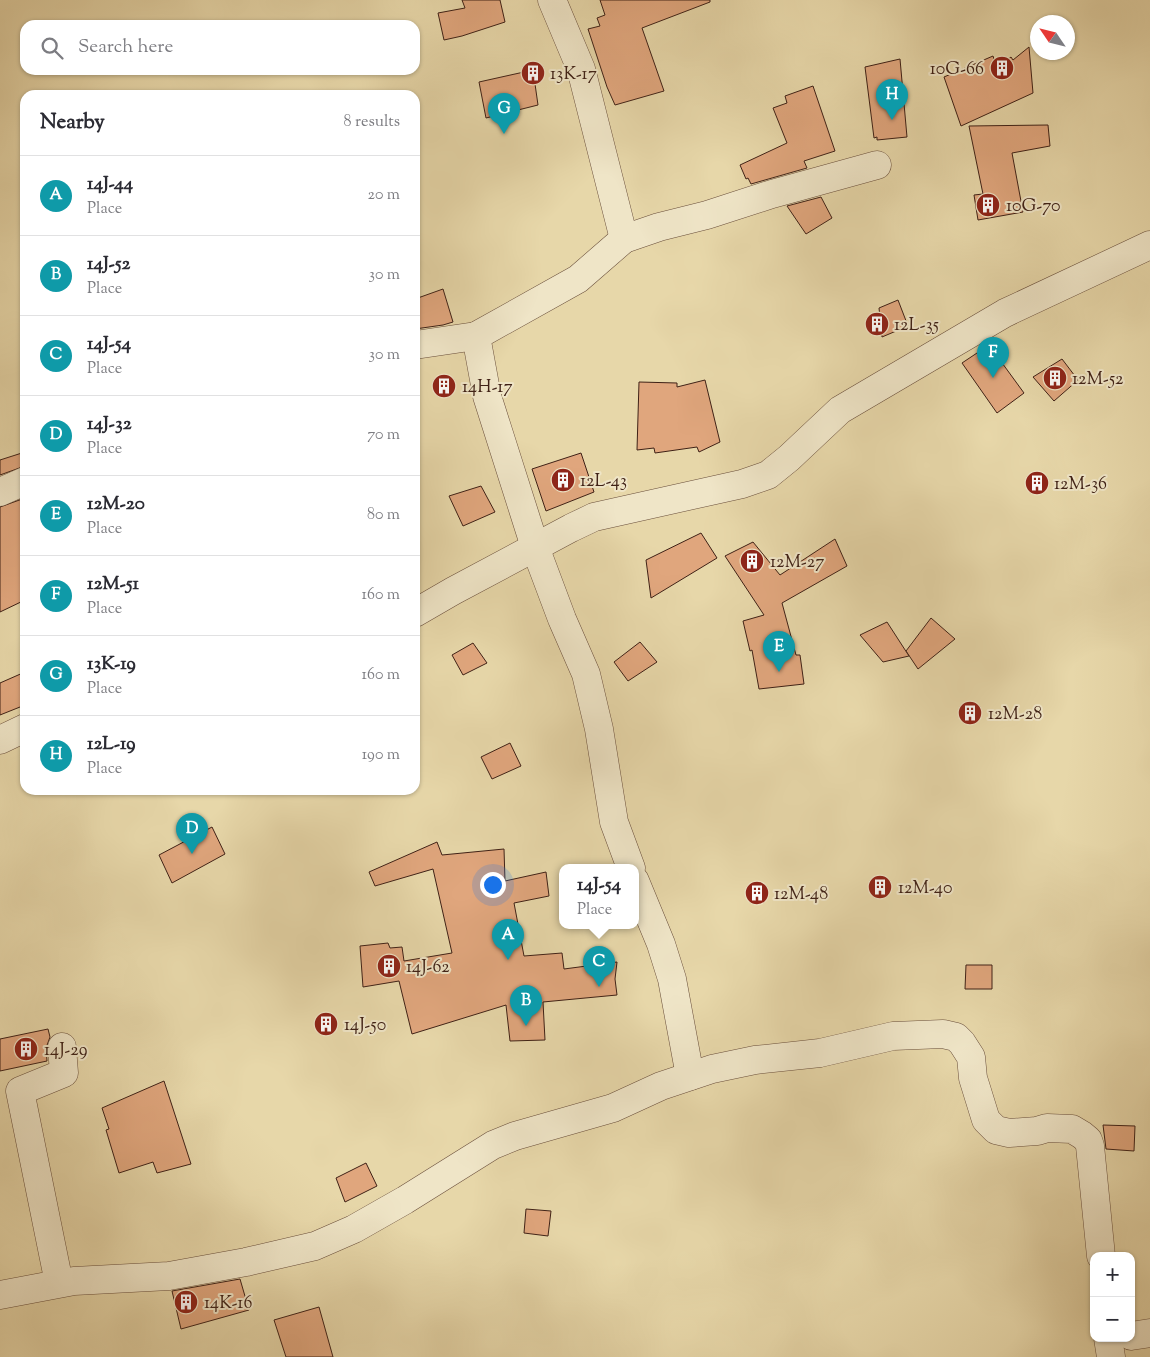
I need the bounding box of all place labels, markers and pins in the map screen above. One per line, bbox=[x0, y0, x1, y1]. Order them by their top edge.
building icon: 10G-66 bbox=[989, 55, 1015, 81]
place label: 10G-66 bbox=[930, 57, 984, 83]
building icon: 13K-17 bbox=[520, 60, 546, 86]
place label: 13K-17 bbox=[550, 62, 597, 88]
pin: H bbox=[876, 79, 908, 120]
pin: G bbox=[488, 93, 520, 134]
building icon: 10G-70 bbox=[975, 192, 1001, 218]
place label: 10G-70 bbox=[1006, 194, 1061, 220]
building icon: 12L-35 bbox=[864, 311, 890, 337]
place label: 12L-35 bbox=[894, 313, 939, 339]
pin: F bbox=[977, 337, 1009, 378]
building icon: 12M-52 bbox=[1042, 365, 1068, 391]
place label: 12M-52 bbox=[1072, 367, 1124, 393]
building icon: 14H-17 bbox=[431, 373, 457, 399]
place label: 14H-17 bbox=[462, 375, 513, 401]
building icon: 12L-43 bbox=[550, 467, 576, 493]
place label: 12L-43 bbox=[580, 469, 627, 495]
building icon: 12M-36 bbox=[1024, 470, 1050, 496]
place label: 12M-36 bbox=[1054, 472, 1107, 498]
building icon: 12M-27 bbox=[739, 548, 765, 574]
place label: 12M-27 bbox=[770, 550, 824, 576]
pin: E bbox=[763, 631, 795, 672]
building icon: 12M-28 bbox=[957, 700, 983, 726]
place label: 12M-28 bbox=[988, 702, 1042, 728]
pin: D bbox=[176, 813, 208, 854]
building icon: 12M-40 bbox=[867, 874, 893, 900]
place label: 12M-40 bbox=[898, 876, 953, 902]
building icon: 12M-48 bbox=[744, 880, 770, 906]
place label: 12M-48 bbox=[774, 882, 828, 908]
pin: A bbox=[492, 919, 524, 960]
pin: C bbox=[583, 946, 615, 987]
building icon: 14J-62 bbox=[376, 953, 402, 979]
place label: 14J-62 bbox=[406, 955, 450, 981]
pin: B bbox=[510, 985, 542, 1026]
building icon: 14J-50 bbox=[313, 1011, 339, 1037]
place label: 14J-50 bbox=[344, 1013, 386, 1039]
building icon: 14J-29 bbox=[13, 1036, 39, 1062]
place label: 14J-29 bbox=[44, 1038, 88, 1064]
building icon: 14K-16 bbox=[173, 1289, 199, 1315]
place label: 14K-16 bbox=[204, 1291, 252, 1317]

